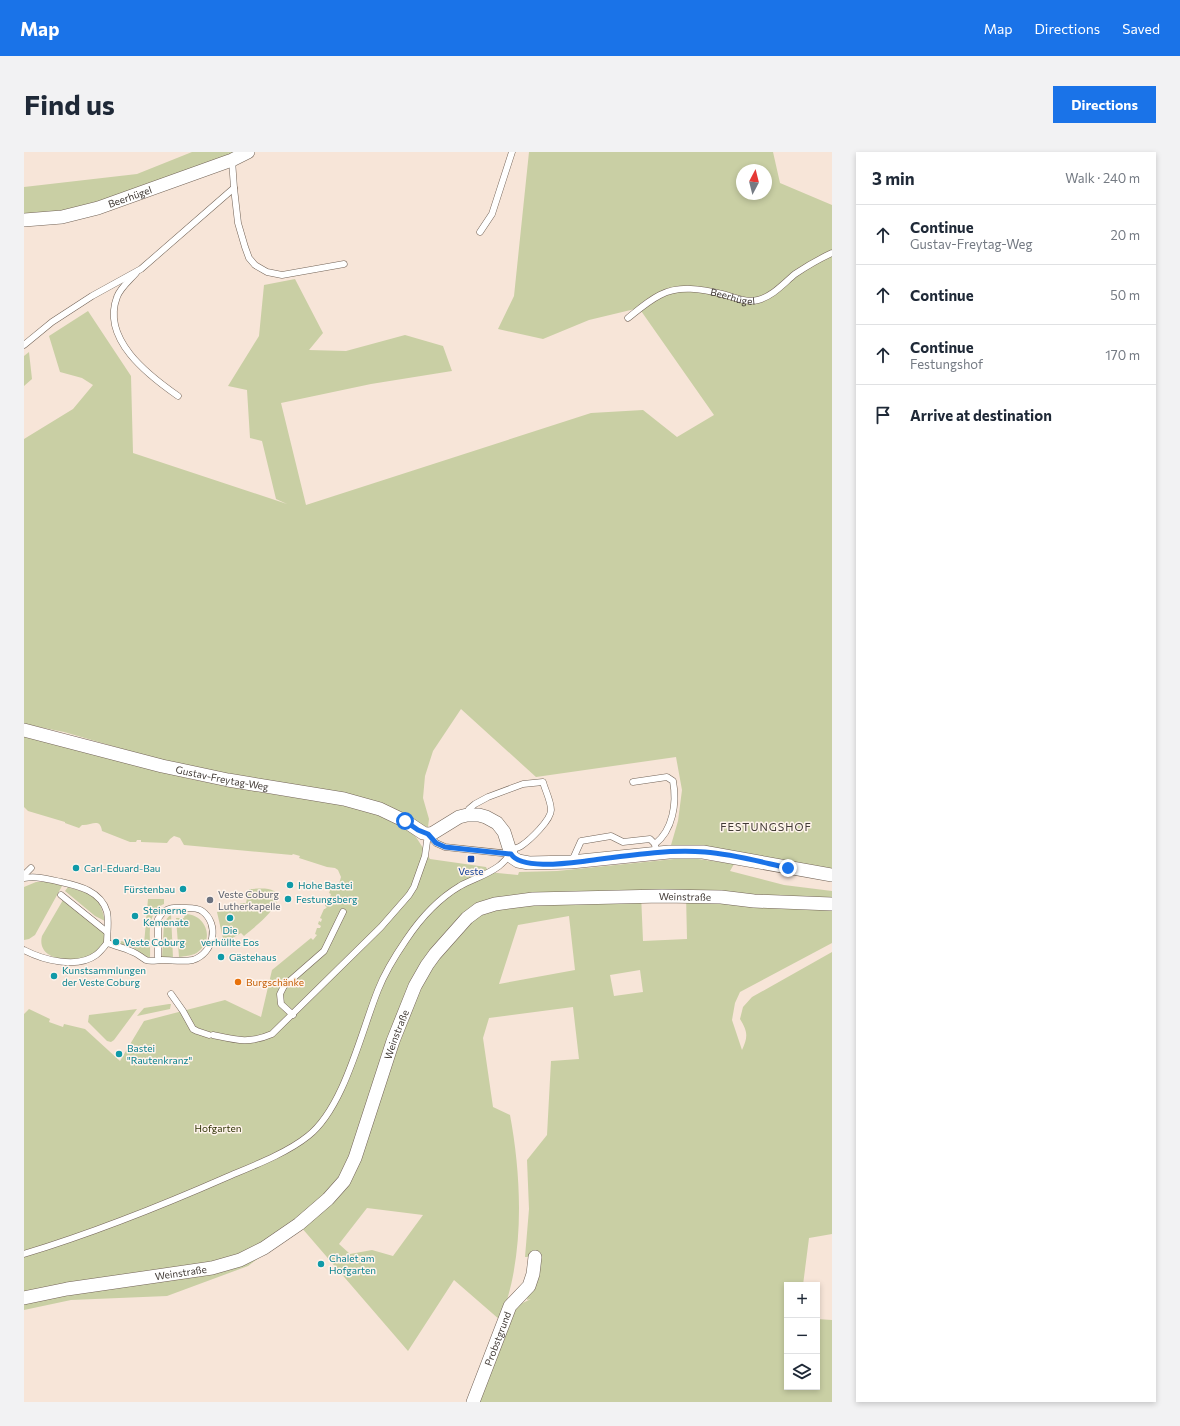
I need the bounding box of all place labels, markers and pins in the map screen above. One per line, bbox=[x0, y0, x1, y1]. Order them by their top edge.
marker: Veste bbox=[466, 854, 476, 864]
place label: Carl-Eduard-Bau bbox=[84, 862, 160, 874]
marker: Carl-Eduard-Bau bbox=[71, 863, 81, 873]
place label: Veste bbox=[458, 865, 484, 877]
place label: Hohe Bastei bbox=[298, 879, 352, 891]
marker: Hohe Bastei bbox=[285, 880, 295, 890]
place label: Fürstenbau bbox=[124, 883, 175, 895]
marker: Fürstenbau bbox=[178, 884, 188, 894]
place label: Veste Coburg Lutherkapelle bbox=[218, 888, 281, 912]
place label: Festungsberg bbox=[296, 893, 358, 905]
marker: Festungsberg bbox=[283, 894, 293, 904]
marker: Veste Coburg Lutherkapelle bbox=[205, 895, 215, 905]
place label: Steinerne Kemenate bbox=[143, 904, 189, 928]
marker: Steinerne Kemenate bbox=[130, 911, 140, 921]
marker: Die verhüllte Eos bbox=[225, 913, 235, 923]
place label: Die verhüllte Eos bbox=[201, 924, 260, 948]
place label: Veste Coburg bbox=[124, 936, 186, 948]
marker: Veste Coburg bbox=[111, 937, 121, 947]
place label: Gästehaus bbox=[229, 951, 277, 963]
marker: Gästehaus bbox=[216, 952, 226, 962]
place label: Kunstsammlungen der Veste Coburg bbox=[62, 964, 146, 988]
marker: Kunstsammlungen der Veste Coburg bbox=[49, 971, 59, 981]
place label: Burgschänke bbox=[246, 976, 304, 988]
marker: Burgschänke bbox=[233, 977, 243, 987]
place label: Bastei "Rautenkranz" bbox=[127, 1042, 192, 1066]
marker: Bastei "Rautenkranz" bbox=[114, 1049, 124, 1059]
place label: Chalet am Hofgarten bbox=[329, 1252, 376, 1276]
marker: Chalet am Hofgarten bbox=[316, 1259, 326, 1269]

